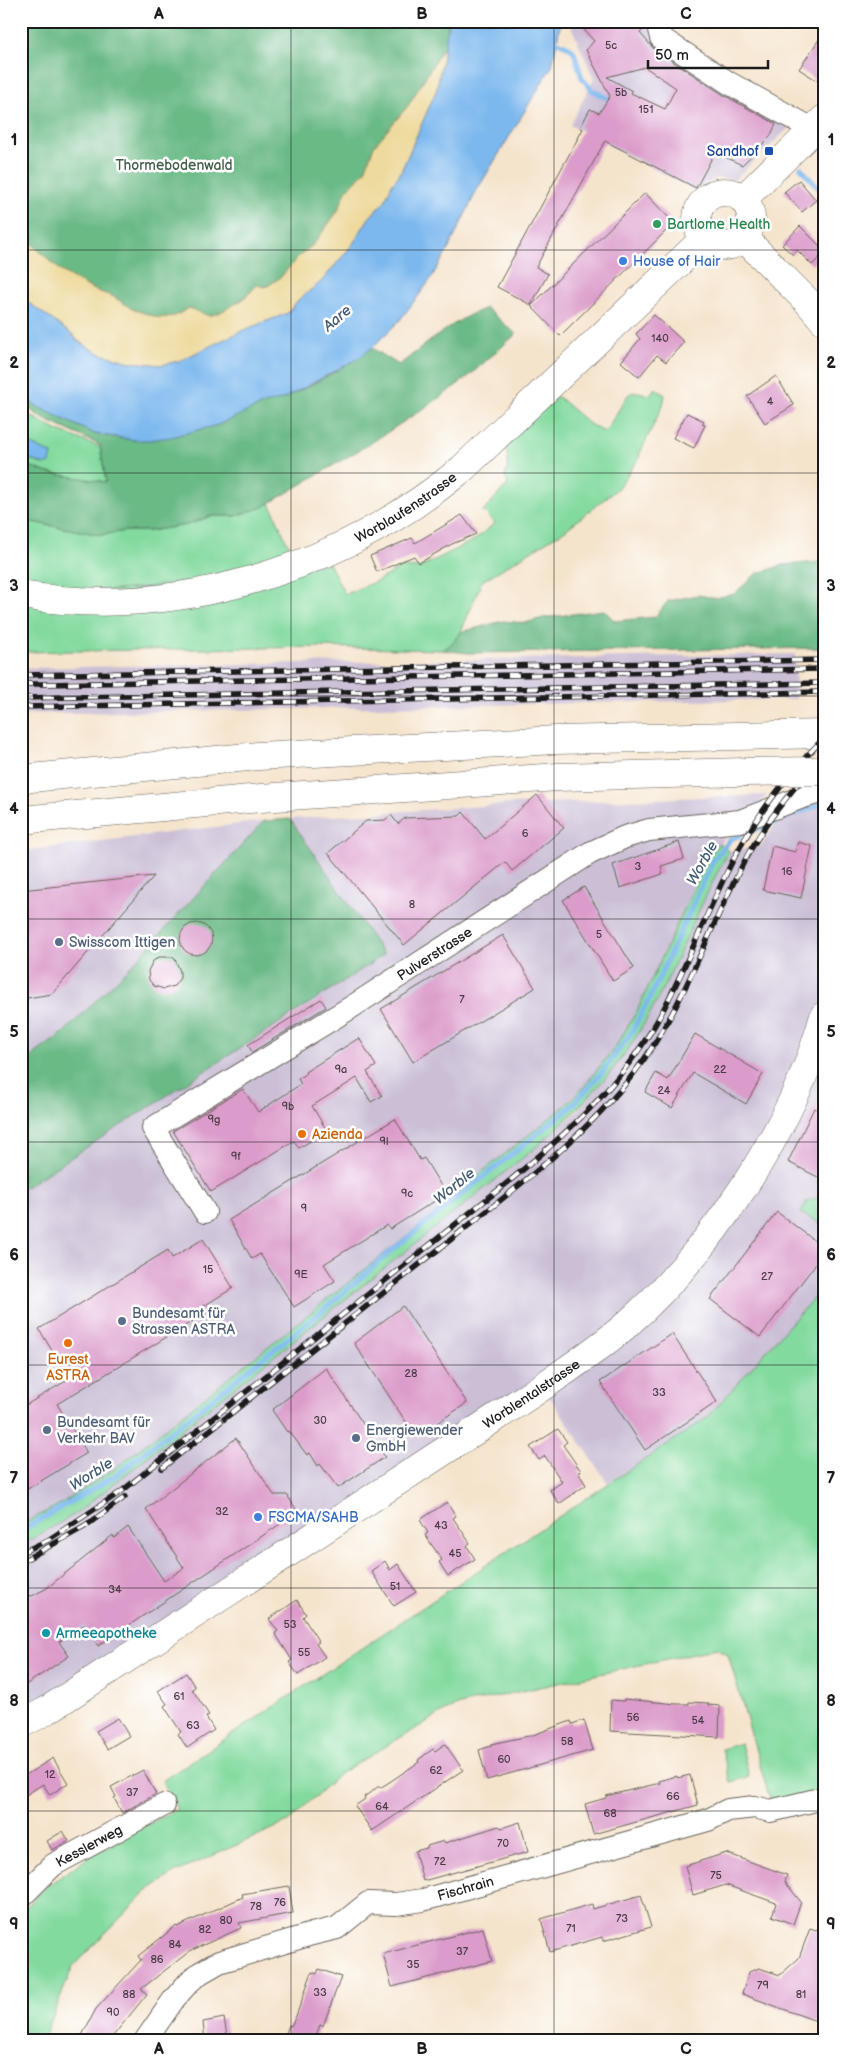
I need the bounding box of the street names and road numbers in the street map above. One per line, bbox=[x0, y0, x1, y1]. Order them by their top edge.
street label: Worblaufenstrasse bbox=[352, 469, 460, 547]
street label: Pulverstrasse bbox=[394, 923, 475, 984]
street label: Worblentalstrasse bbox=[480, 1356, 583, 1432]
street label: Kesslerweg bbox=[53, 1821, 125, 1871]
street label: Fischrain bbox=[436, 1873, 496, 1905]

